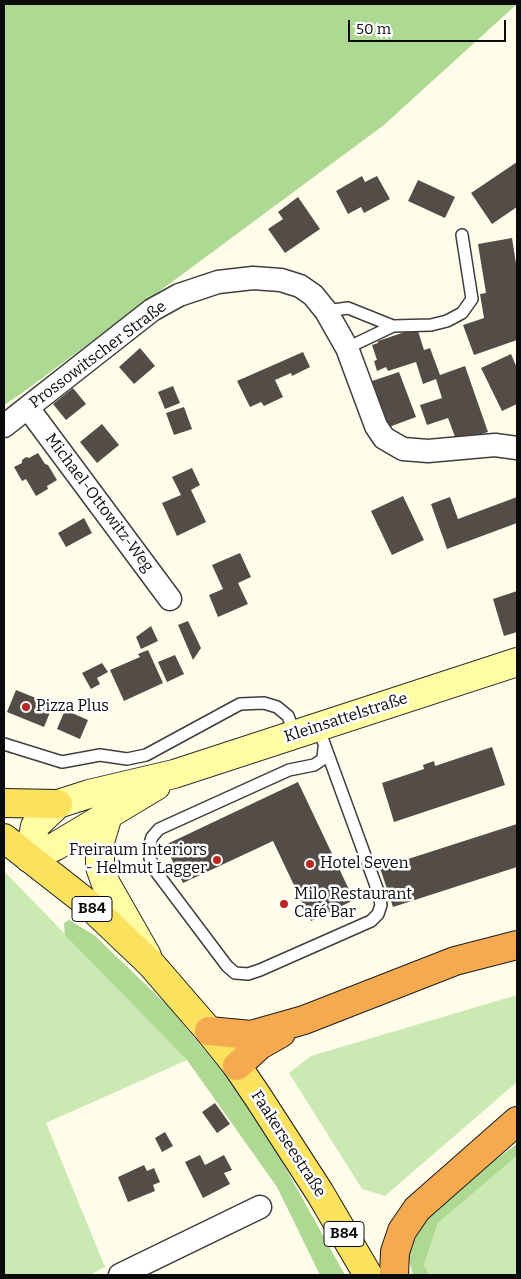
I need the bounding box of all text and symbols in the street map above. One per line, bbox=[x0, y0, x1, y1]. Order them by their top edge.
scale bar bbox=[351, 10, 508, 42]
text: 50 m bbox=[356, 20, 391, 38]
street label: Prossowitscher Straße bbox=[26, 297, 170, 413]
street label: Michael-Ottowitz-Weg bbox=[41, 430, 157, 576]
street label: Kleinsattelstraße bbox=[282, 689, 410, 747]
place label: Pizza Plus bbox=[36, 697, 109, 717]
marker: Pizza Plus bbox=[20, 701, 32, 713]
place label: Freiraum Interiors - Helmut Lagger bbox=[69, 841, 207, 879]
marker: Freiraum Interiors - Helmut Lagger bbox=[211, 854, 223, 866]
place label: Hotel Seven bbox=[320, 854, 409, 874]
marker: Hotel Seven bbox=[304, 858, 316, 870]
place label: Milo Restaurant Café Bar bbox=[294, 885, 412, 923]
road number: B84 bbox=[72, 896, 112, 922]
marker: Milo Restaurant Café Bar bbox=[278, 898, 290, 910]
street label: Faakerseestraße bbox=[246, 1087, 330, 1201]
road number: B84 bbox=[324, 1222, 364, 1246]

